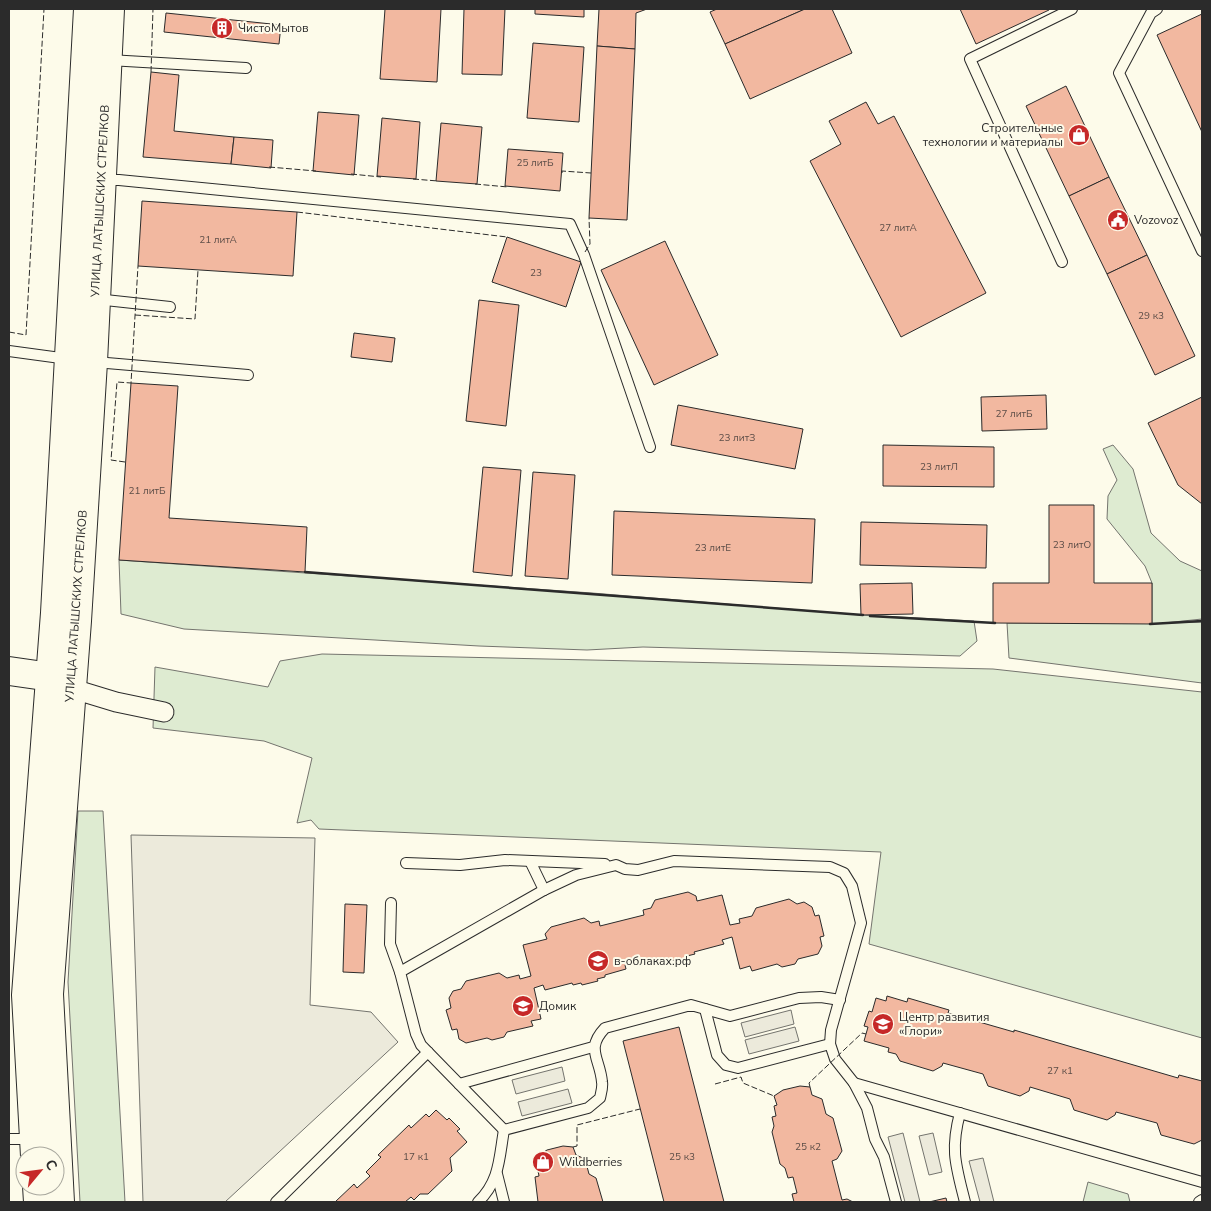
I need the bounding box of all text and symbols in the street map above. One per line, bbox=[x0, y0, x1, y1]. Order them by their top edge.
building icon: ЧистоМытов bbox=[210, 16, 234, 40]
place label: ЧистоМытов bbox=[238, 20, 309, 36]
street label: УЛИЦА ЛАТЫШСКИХ СТРЕЛКОВ bbox=[87, 104, 113, 299]
place label: Строительные технологии и материалы bbox=[923, 120, 1063, 150]
shop icon: Строительные технологии и материалы bbox=[1067, 123, 1091, 147]
house number: 25 литБ bbox=[516, 156, 554, 170]
public building icon: Vozovoz bbox=[1106, 208, 1130, 232]
place label: Vozovoz bbox=[1133, 212, 1179, 228]
house number: 27 литА bbox=[879, 221, 917, 235]
house number: 21 литА bbox=[199, 233, 237, 247]
house number: 23 bbox=[530, 266, 542, 280]
house number: 29 к3 bbox=[1138, 309, 1164, 323]
house number: 27 литБ bbox=[995, 407, 1033, 421]
house number: 23 литЗ bbox=[719, 431, 756, 445]
house number: 23 литЛ bbox=[920, 460, 958, 474]
house number: 21 литБ bbox=[128, 484, 166, 498]
street label: УЛИЦА ЛАТЫШСКИХ СТРЕЛКОВ bbox=[61, 509, 91, 704]
house number: 23 литО bbox=[1053, 538, 1091, 552]
house number: 23 литЕ bbox=[695, 541, 731, 555]
school or university icon: в-облаках.рф bbox=[586, 949, 610, 973]
place label: в-облаках.рф bbox=[614, 953, 691, 969]
school or university icon: Домик bbox=[511, 994, 535, 1018]
place label: Домик bbox=[539, 998, 577, 1014]
place label: Центр развития «Глори» bbox=[899, 1009, 990, 1039]
school or university icon: Центр развития «Глори» bbox=[871, 1012, 895, 1036]
house number: 27 к1 bbox=[1047, 1064, 1073, 1078]
house number: 25 к2 bbox=[795, 1140, 821, 1154]
north arrow bbox=[15, 1146, 65, 1196]
house number: 17 к1 bbox=[403, 1150, 429, 1164]
shop icon: Wildberries bbox=[531, 1150, 555, 1174]
house number: 25 к3 bbox=[669, 1150, 695, 1164]
place label: Wildberries bbox=[559, 1154, 623, 1170]
text: С bbox=[40, 1156, 62, 1174]

